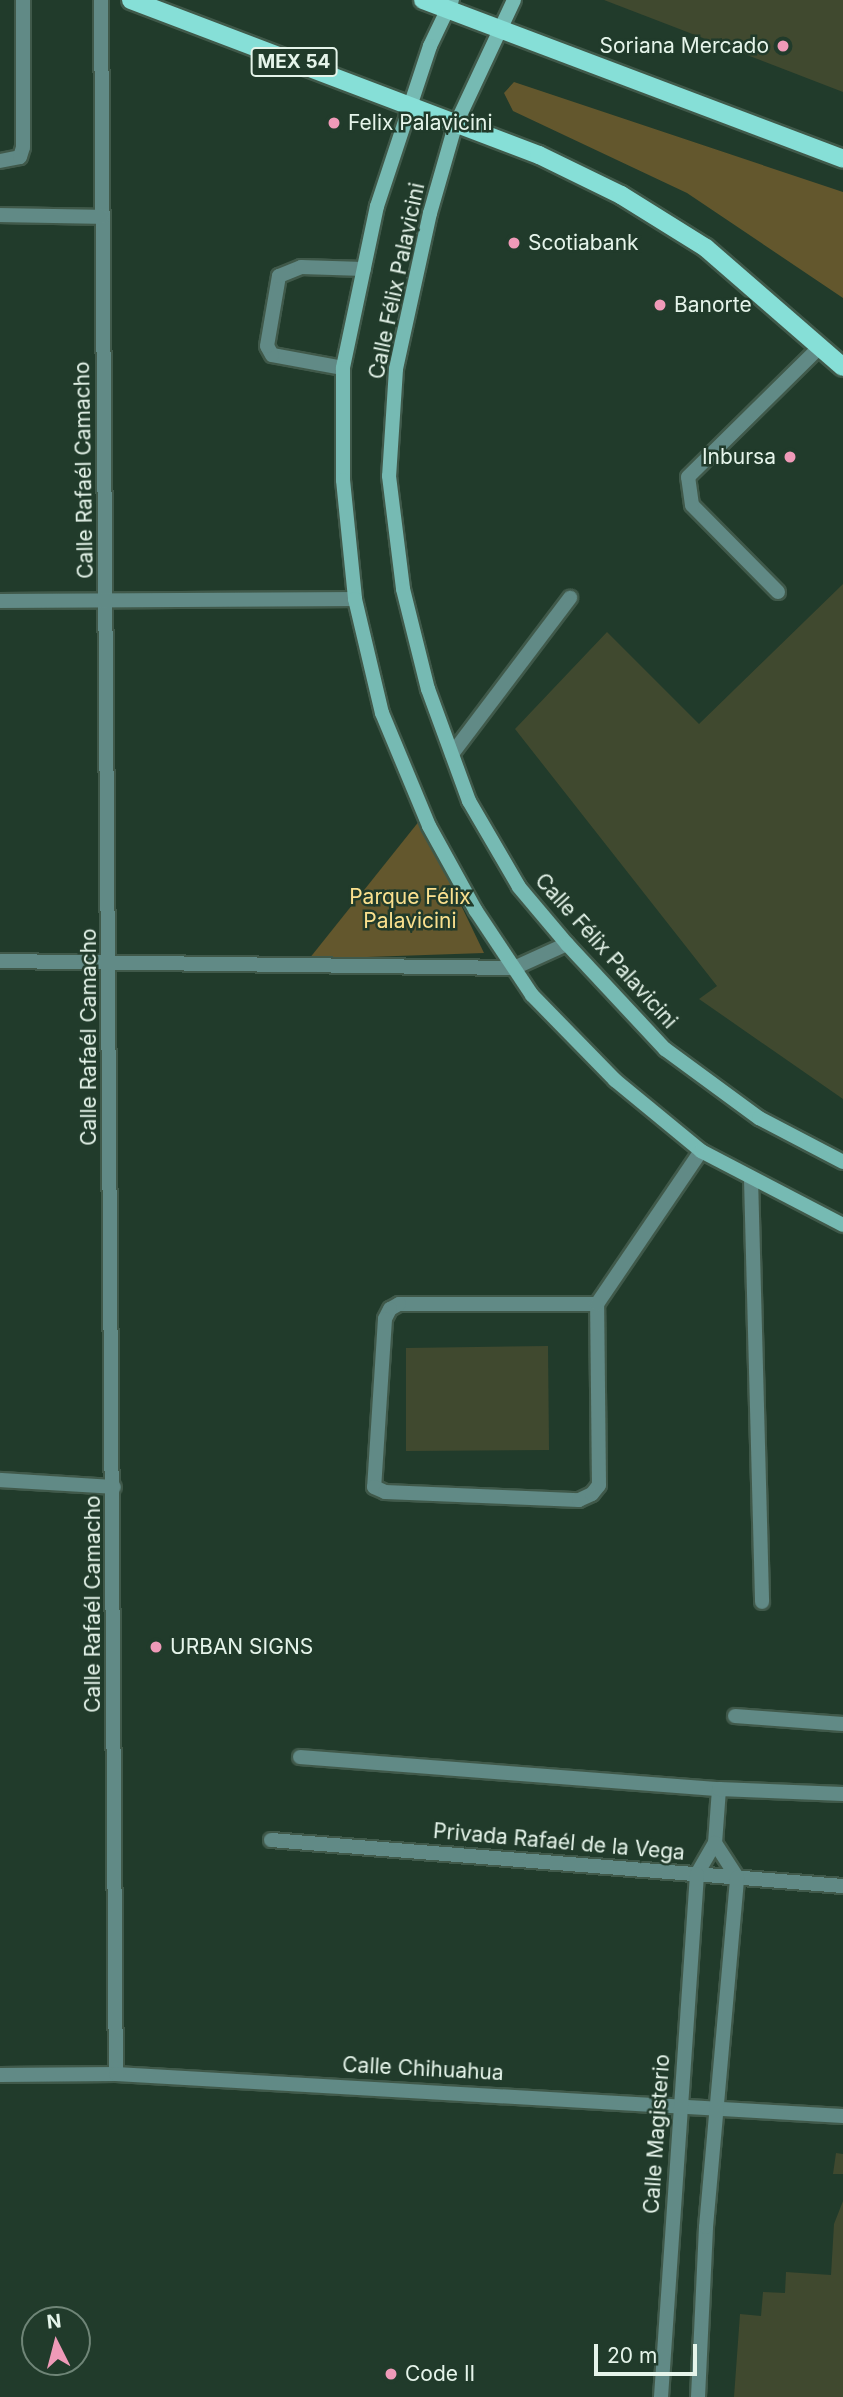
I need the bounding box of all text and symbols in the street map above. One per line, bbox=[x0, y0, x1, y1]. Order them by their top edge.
place label: Soriana Mercado bbox=[600, 33, 769, 59]
marker: Soriana Mercado bbox=[775, 38, 791, 54]
road number: MEX 54 bbox=[250, 46, 338, 78]
place label: Felix Palavicini bbox=[348, 110, 493, 136]
marker: Felix Palavicini bbox=[326, 115, 342, 131]
street label: Calle Félix Palavicini bbox=[364, 181, 430, 381]
place label: Scotiabank bbox=[528, 230, 639, 256]
marker: Scotiabank bbox=[506, 235, 522, 251]
place label: Banorte bbox=[674, 292, 752, 318]
marker: Banorte bbox=[652, 297, 668, 313]
street label: Calle Rafaél Camacho bbox=[70, 361, 98, 579]
place label: Inbursa bbox=[702, 444, 776, 470]
marker: Inbursa bbox=[782, 449, 798, 465]
street label: Calle Félix Palavicini bbox=[530, 868, 682, 1034]
park label: Parque Félix Palavicini bbox=[349, 884, 471, 934]
street label: Calle Rafaél Camacho bbox=[76, 928, 102, 1146]
street label: Calle Rafaél Camacho bbox=[80, 1495, 106, 1713]
place label: URBAN SIGNS bbox=[170, 1634, 313, 1660]
marker: URBAN SIGNS bbox=[148, 1639, 164, 1655]
street label: Privada Rafaél de la Vega bbox=[432, 1818, 686, 1866]
street label: Calle Chihuahua bbox=[342, 2052, 504, 2086]
street label: Calle Magisterio bbox=[639, 2053, 675, 2215]
north arrow bbox=[21, 2306, 91, 2376]
text: N bbox=[46, 2309, 62, 2334]
scale bar bbox=[598, 2330, 701, 2374]
text: 20 m bbox=[607, 2343, 657, 2368]
place label: Code II bbox=[405, 2361, 475, 2387]
marker: Code II bbox=[383, 2366, 399, 2382]

